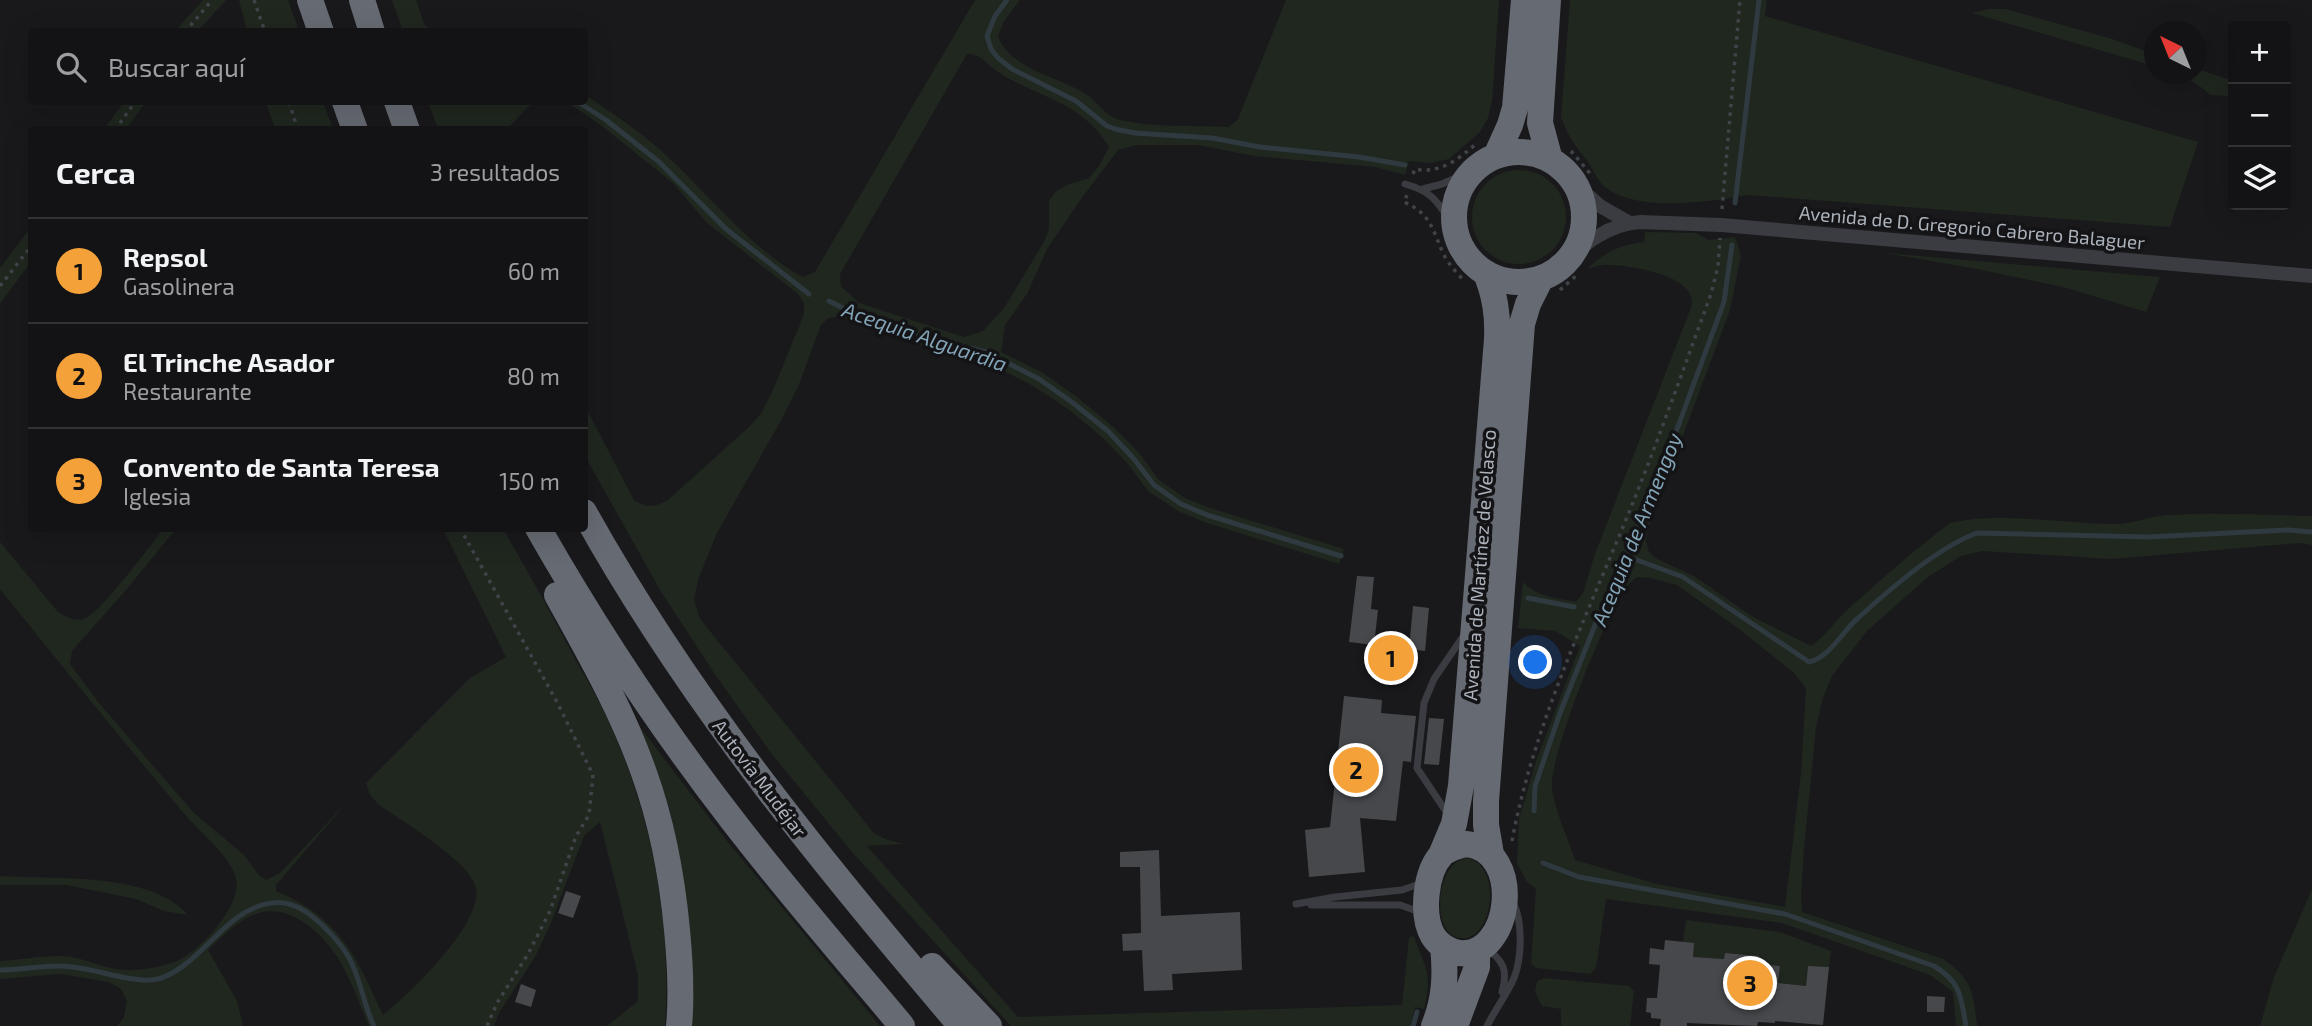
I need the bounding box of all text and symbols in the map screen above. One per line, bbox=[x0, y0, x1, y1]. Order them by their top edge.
north arrow bbox=[2144, 21, 2207, 84]
map controls bbox=[2228, 21, 2291, 210]
button: + bbox=[2228, 21, 2291, 84]
search box bbox=[28, 28, 588, 105]
icon: search bbox=[52, 48, 90, 86]
text: Buscar aquí bbox=[108, 51, 245, 82]
button: − bbox=[2228, 84, 2291, 147]
button: layers bbox=[2228, 147, 2291, 210]
text: Cerca bbox=[56, 154, 136, 190]
text: 3 resultados bbox=[430, 158, 560, 186]
street label: Avenida de D. Gregorio Cabrero Balaguer bbox=[1798, 200, 2146, 254]
text: Repsol bbox=[123, 241, 208, 272]
text: 1 bbox=[74, 257, 84, 285]
text: 60 m bbox=[508, 257, 560, 285]
text: Gasolinera bbox=[123, 272, 235, 300]
water label: Acequia Alguardia bbox=[839, 296, 1010, 376]
text: El Trinche Asador bbox=[123, 346, 335, 377]
text: 2 bbox=[72, 362, 86, 390]
text: 80 m bbox=[507, 362, 560, 390]
text: Restaurante bbox=[123, 377, 252, 405]
street label: Avenida de Martínez de Velasco bbox=[1458, 429, 1500, 701]
water label: Acequia de Armengoy bbox=[1585, 429, 1687, 630]
text: Convento de Santa Teresa bbox=[123, 451, 440, 482]
text: 3 bbox=[72, 467, 86, 495]
text: 150 m bbox=[499, 467, 560, 495]
text: Iglesia bbox=[123, 482, 191, 510]
pin: 1 bbox=[1368, 632, 1414, 684]
your location bbox=[1518, 645, 1552, 679]
street label: Autovía Mudéjar bbox=[708, 715, 812, 842]
pin: 2 bbox=[1333, 744, 1379, 796]
pin: 3 bbox=[1727, 957, 1773, 1009]

